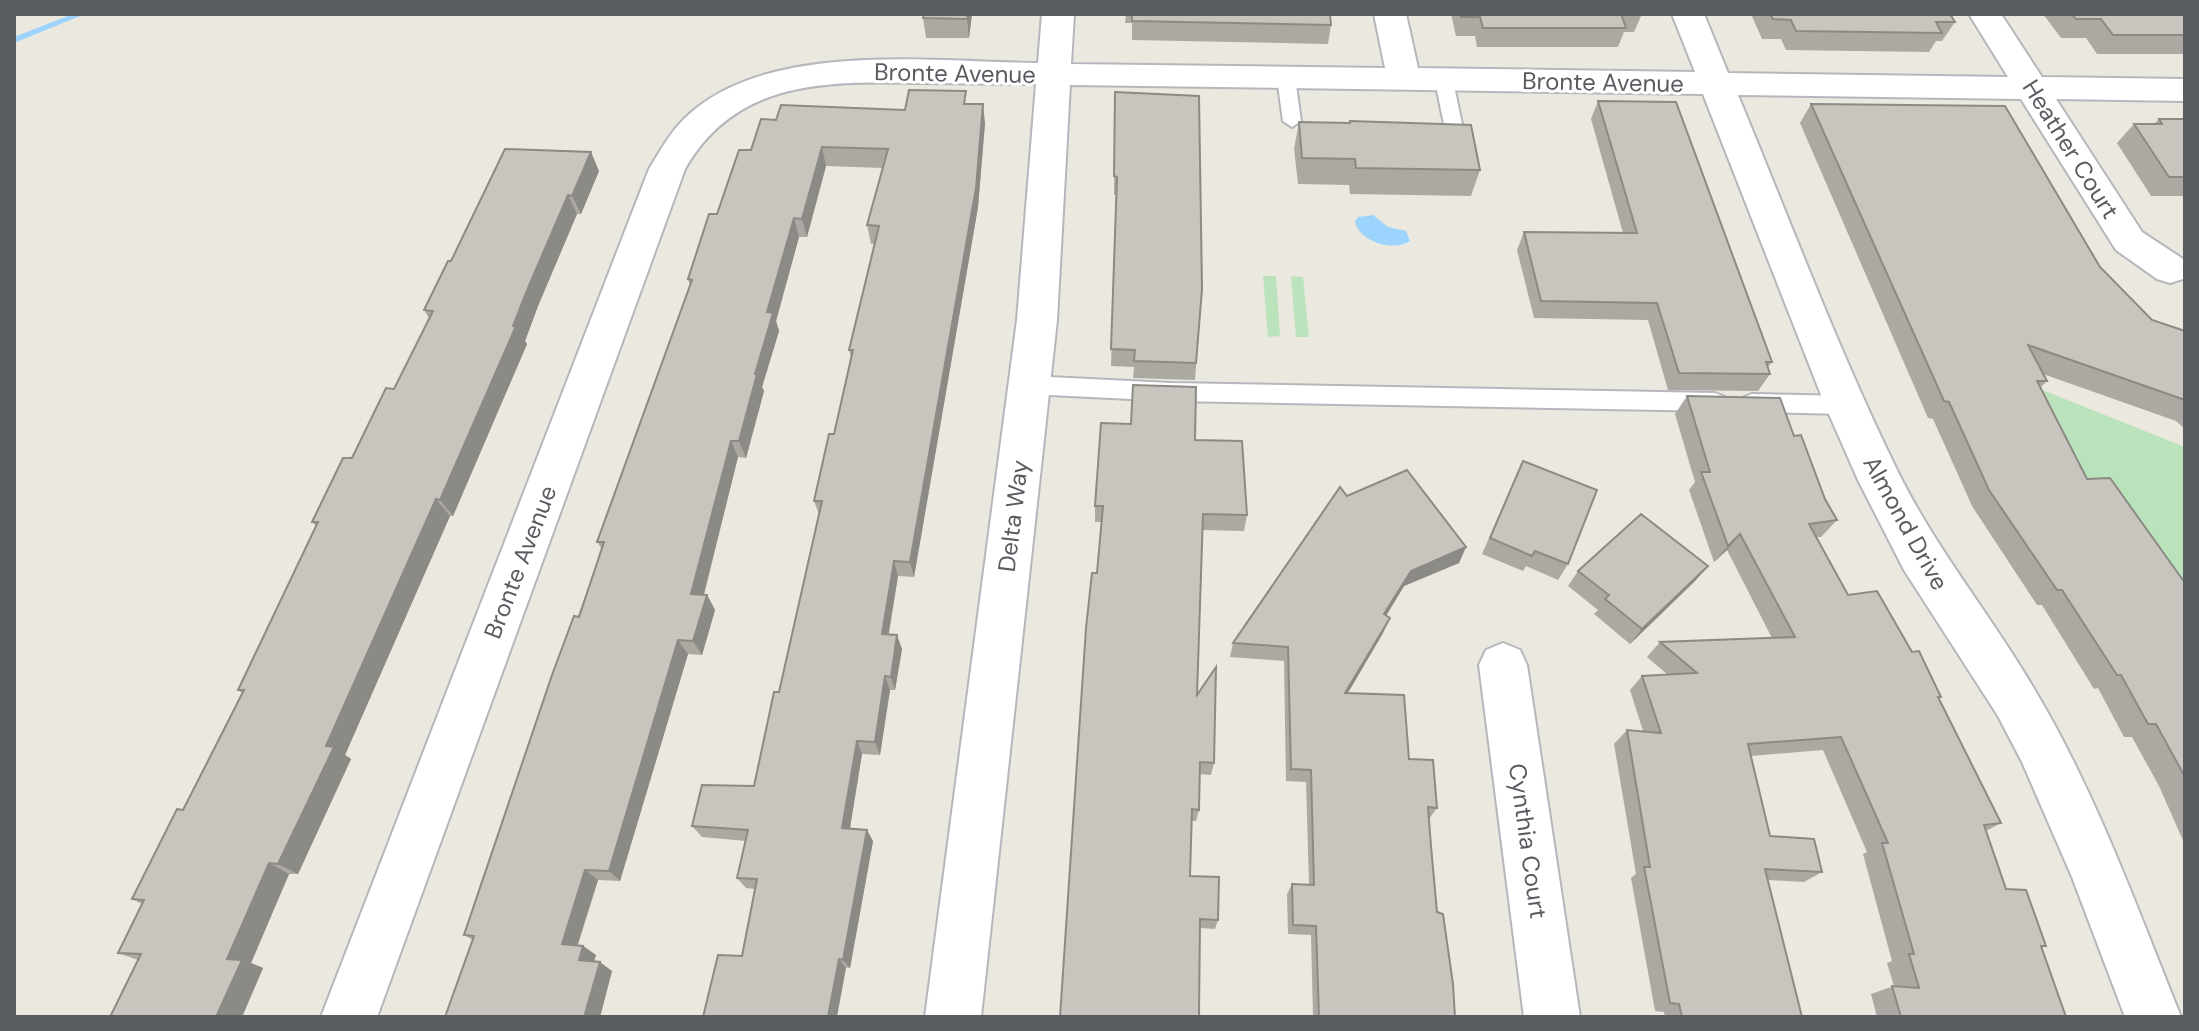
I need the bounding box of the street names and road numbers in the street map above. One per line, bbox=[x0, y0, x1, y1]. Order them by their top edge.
street label: Bronte Avenue bbox=[874, 56, 1036, 90]
street label: Bronte Avenue bbox=[1522, 65, 1684, 99]
street label: Heather Court bbox=[2016, 74, 2126, 224]
street label: Almond Drive bbox=[1856, 450, 1956, 596]
street label: Delta Way bbox=[991, 458, 1035, 574]
street label: Bronte Avenue bbox=[477, 481, 563, 643]
street label: Cynthia Court bbox=[1502, 761, 1554, 921]

